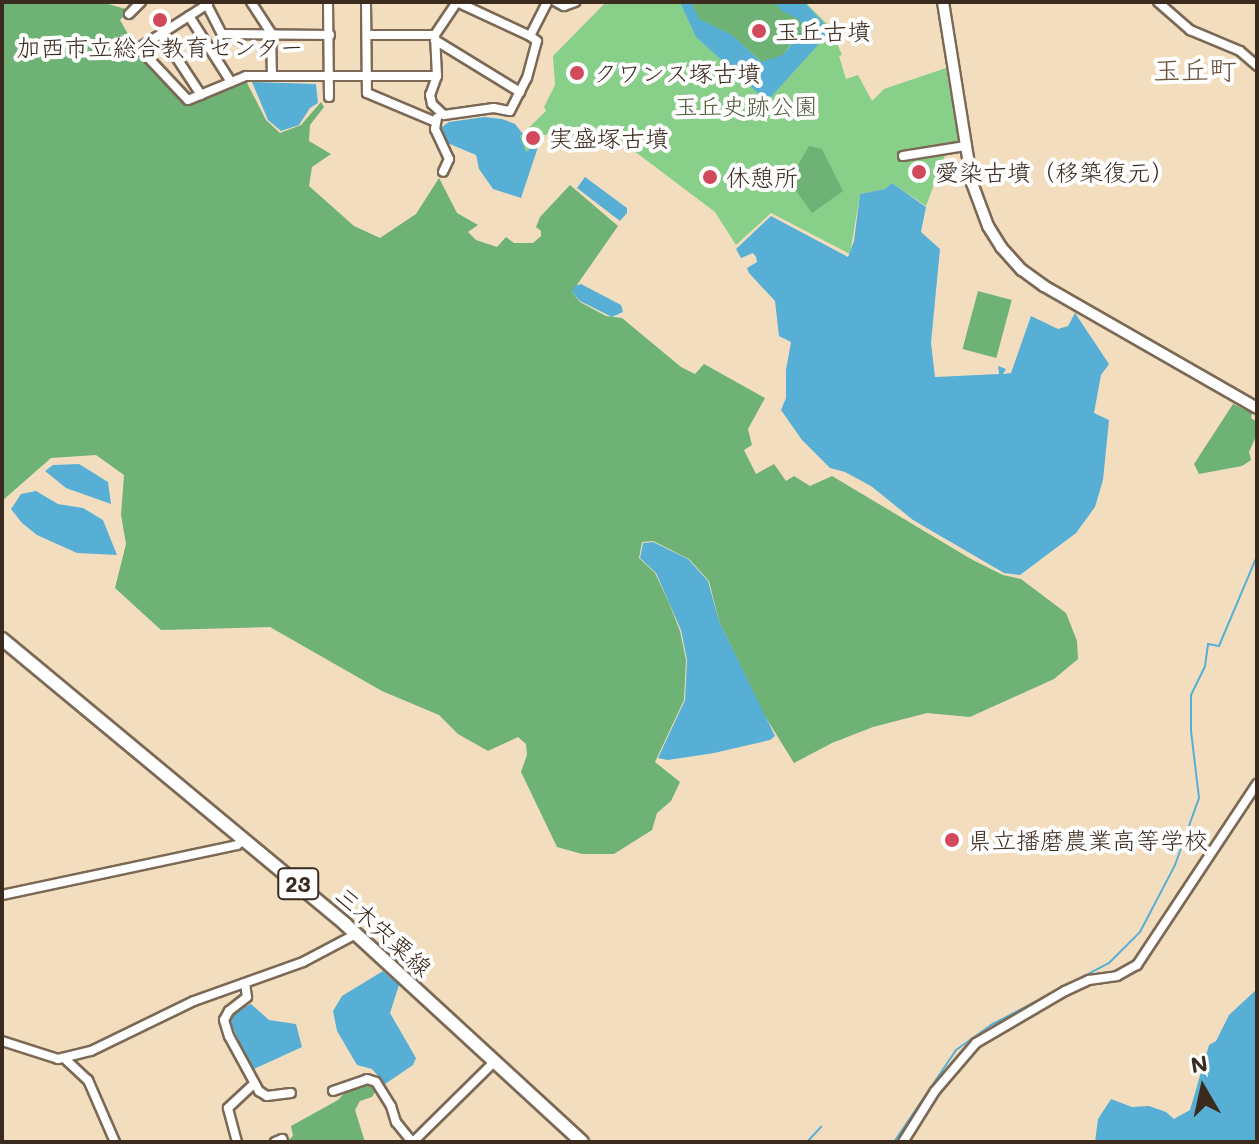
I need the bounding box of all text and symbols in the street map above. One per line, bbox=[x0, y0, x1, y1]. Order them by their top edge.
marker: 加西市立総合教育センター bbox=[151, 11, 169, 29]
place label: 玉丘古墳 bbox=[775, 17, 871, 45]
marker: 玉丘古墳 bbox=[750, 22, 768, 40]
place label: 加西市立総合教育センター bbox=[16, 33, 304, 61]
district label: 玉丘町 bbox=[1153, 52, 1237, 86]
place label: クワンス塚古墳 bbox=[593, 59, 761, 87]
marker: クワンス塚古墳 bbox=[568, 64, 586, 82]
park label: 玉丘史跡公園 bbox=[674, 92, 818, 120]
place label: 実盛塚古墳 bbox=[549, 124, 669, 152]
marker: 実盛塚古墳 bbox=[524, 129, 542, 147]
place label: 愛染古墳（移築復元） bbox=[935, 158, 1175, 186]
place label: 休憩所 bbox=[726, 163, 798, 191]
marker: 愛染古墳（移築復元） bbox=[910, 163, 928, 181]
marker: 休憩所 bbox=[701, 168, 719, 186]
place label: 県立播磨農業高等学校 bbox=[968, 826, 1208, 854]
marker: 県立播磨農業高等学校 bbox=[943, 831, 961, 849]
road number: 23 bbox=[276, 866, 320, 902]
street label: 三木宍粟線 bbox=[330, 880, 438, 982]
north arrow bbox=[1163, 1048, 1243, 1128]
text: N bbox=[1189, 1048, 1210, 1079]

